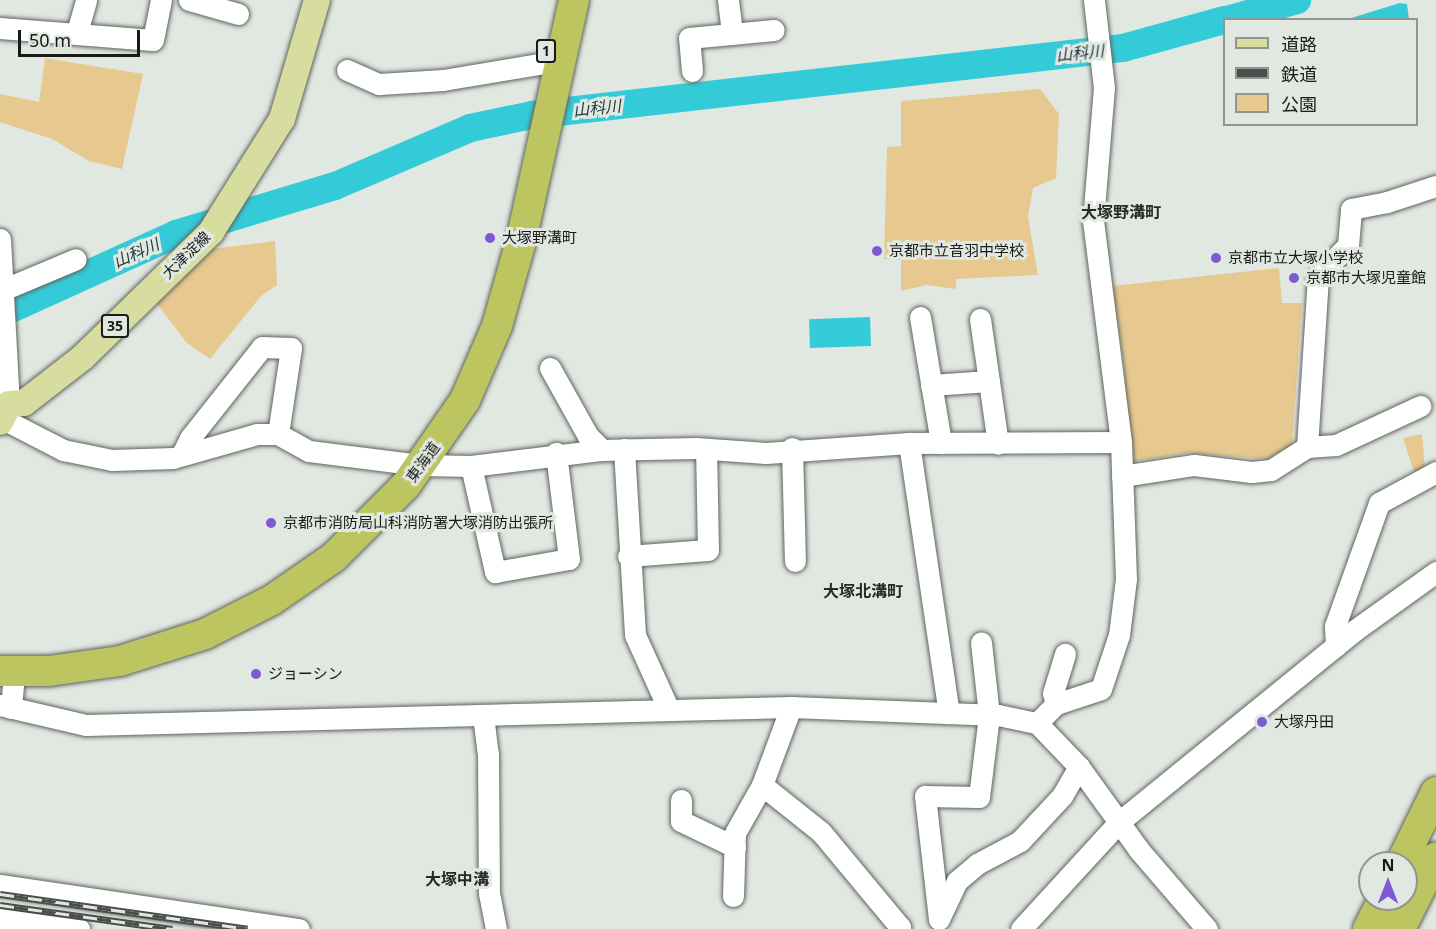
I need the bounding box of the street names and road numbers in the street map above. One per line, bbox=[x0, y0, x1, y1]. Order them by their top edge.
road number: 1 bbox=[536, 40, 556, 62]
street label: 大津淀線 bbox=[158, 228, 214, 282]
road number: 35 bbox=[100, 315, 130, 337]
street label: 東海道 bbox=[402, 439, 444, 485]

